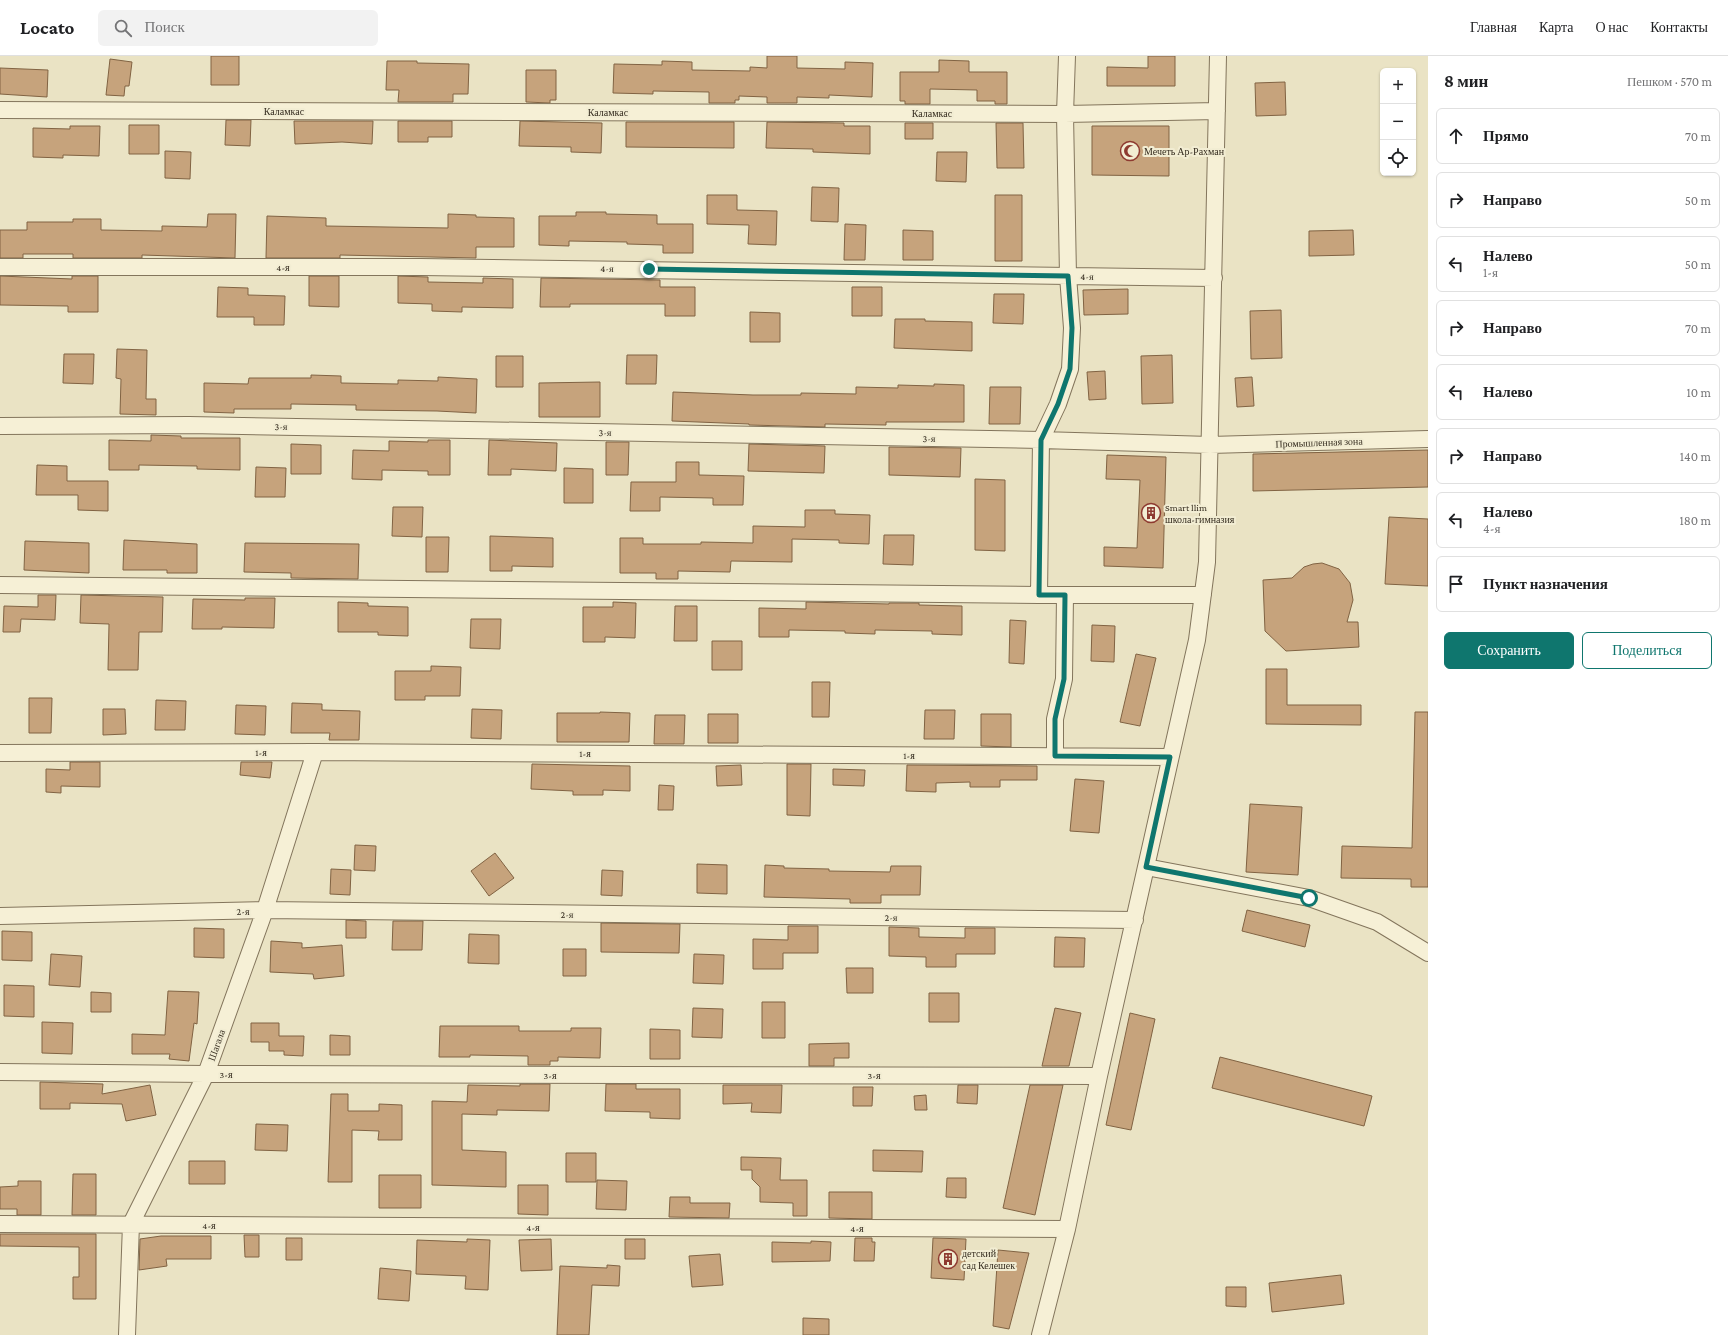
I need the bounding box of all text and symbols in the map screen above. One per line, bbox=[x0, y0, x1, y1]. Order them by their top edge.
search box bbox=[98, 10, 378, 46]
text: Locato bbox=[20, 17, 74, 38]
icon: search bbox=[112, 17, 134, 39]
text: Поиск bbox=[144, 19, 185, 35]
text: Главная bbox=[1470, 19, 1517, 35]
text: Карта bbox=[1539, 19, 1574, 35]
text: О нас bbox=[1596, 19, 1628, 35]
text: Контакты bbox=[1650, 19, 1708, 35]
map controls bbox=[1380, 68, 1416, 176]
button: + bbox=[1380, 68, 1416, 104]
text: 8 мин bbox=[1444, 72, 1488, 91]
text: Пешком · 570 m bbox=[1627, 74, 1712, 89]
button: − bbox=[1380, 104, 1416, 140]
street label: Каламкас bbox=[264, 106, 305, 117]
street label: Каламкас bbox=[588, 107, 629, 118]
street label: Каламкас bbox=[912, 108, 953, 119]
icon: ahead bbox=[1445, 125, 1467, 147]
text: Прямо bbox=[1483, 128, 1529, 144]
text: 70 m bbox=[1685, 129, 1711, 144]
mosque icon: Мечеть Ар-Рахман bbox=[1119, 140, 1141, 162]
button: locate bbox=[1380, 140, 1416, 176]
place label: Мечеть Ар-Рахман bbox=[1144, 146, 1225, 157]
icon: right bbox=[1445, 189, 1467, 211]
text: Направо bbox=[1483, 192, 1542, 208]
text: 50 m bbox=[1685, 193, 1711, 208]
text: Налево bbox=[1483, 248, 1533, 264]
icon: left bbox=[1445, 253, 1467, 275]
text: 50 m bbox=[1685, 257, 1711, 272]
route end bbox=[640, 260, 658, 278]
street label: 4-я bbox=[276, 262, 290, 273]
street label: 4-я bbox=[600, 263, 614, 274]
text: 1-я bbox=[1483, 265, 1498, 280]
street label: 4-я bbox=[1080, 271, 1094, 282]
icon: right bbox=[1445, 317, 1467, 339]
text: Направо bbox=[1483, 320, 1542, 336]
text: 70 m bbox=[1685, 321, 1711, 336]
icon: left bbox=[1445, 381, 1467, 403]
text: Налево bbox=[1483, 384, 1533, 400]
text: 10 m bbox=[1686, 385, 1711, 400]
street label: 3-я bbox=[274, 421, 288, 432]
street label: 3-я bbox=[598, 427, 612, 438]
street label: 3-я bbox=[922, 433, 936, 444]
street label: Промышленная зона bbox=[1275, 435, 1363, 450]
icon: right bbox=[1445, 445, 1467, 467]
text: Направо bbox=[1483, 448, 1542, 464]
text: 140 m bbox=[1680, 449, 1711, 464]
building icon: Smart llim школа-гимназия bbox=[1140, 502, 1162, 524]
place label: Smart llim школа-гимназия bbox=[1165, 502, 1235, 525]
text: Налево bbox=[1483, 504, 1533, 520]
icon: left bbox=[1445, 509, 1467, 531]
text: 180 m bbox=[1679, 513, 1711, 528]
text: 4-я bbox=[1483, 521, 1500, 536]
icon: arrive bbox=[1445, 573, 1467, 595]
text: Пункт назначения bbox=[1483, 576, 1608, 592]
button: Сохранить bbox=[1444, 632, 1574, 669]
button: Поделиться bbox=[1582, 632, 1712, 669]
street label: 1-я bbox=[255, 747, 267, 758]
street label: 1-я bbox=[579, 748, 591, 759]
street label: 1-я bbox=[903, 750, 915, 761]
route start bbox=[1300, 889, 1318, 907]
street label: 2-я bbox=[236, 906, 250, 917]
street label: 2-я bbox=[560, 909, 574, 920]
street label: 2-я bbox=[884, 912, 898, 923]
street label: Шагала bbox=[206, 1027, 227, 1062]
street label: 3-я bbox=[220, 1069, 233, 1080]
street label: 3-я bbox=[544, 1070, 557, 1081]
street label: 3-я bbox=[868, 1070, 881, 1081]
street label: 4-я bbox=[202, 1220, 216, 1231]
street label: 4-я bbox=[526, 1222, 540, 1233]
street label: 4-я bbox=[850, 1223, 864, 1234]
building icon: детский сад Келешек bbox=[937, 1248, 959, 1270]
place label: детский сад Келешек bbox=[962, 1248, 1015, 1271]

